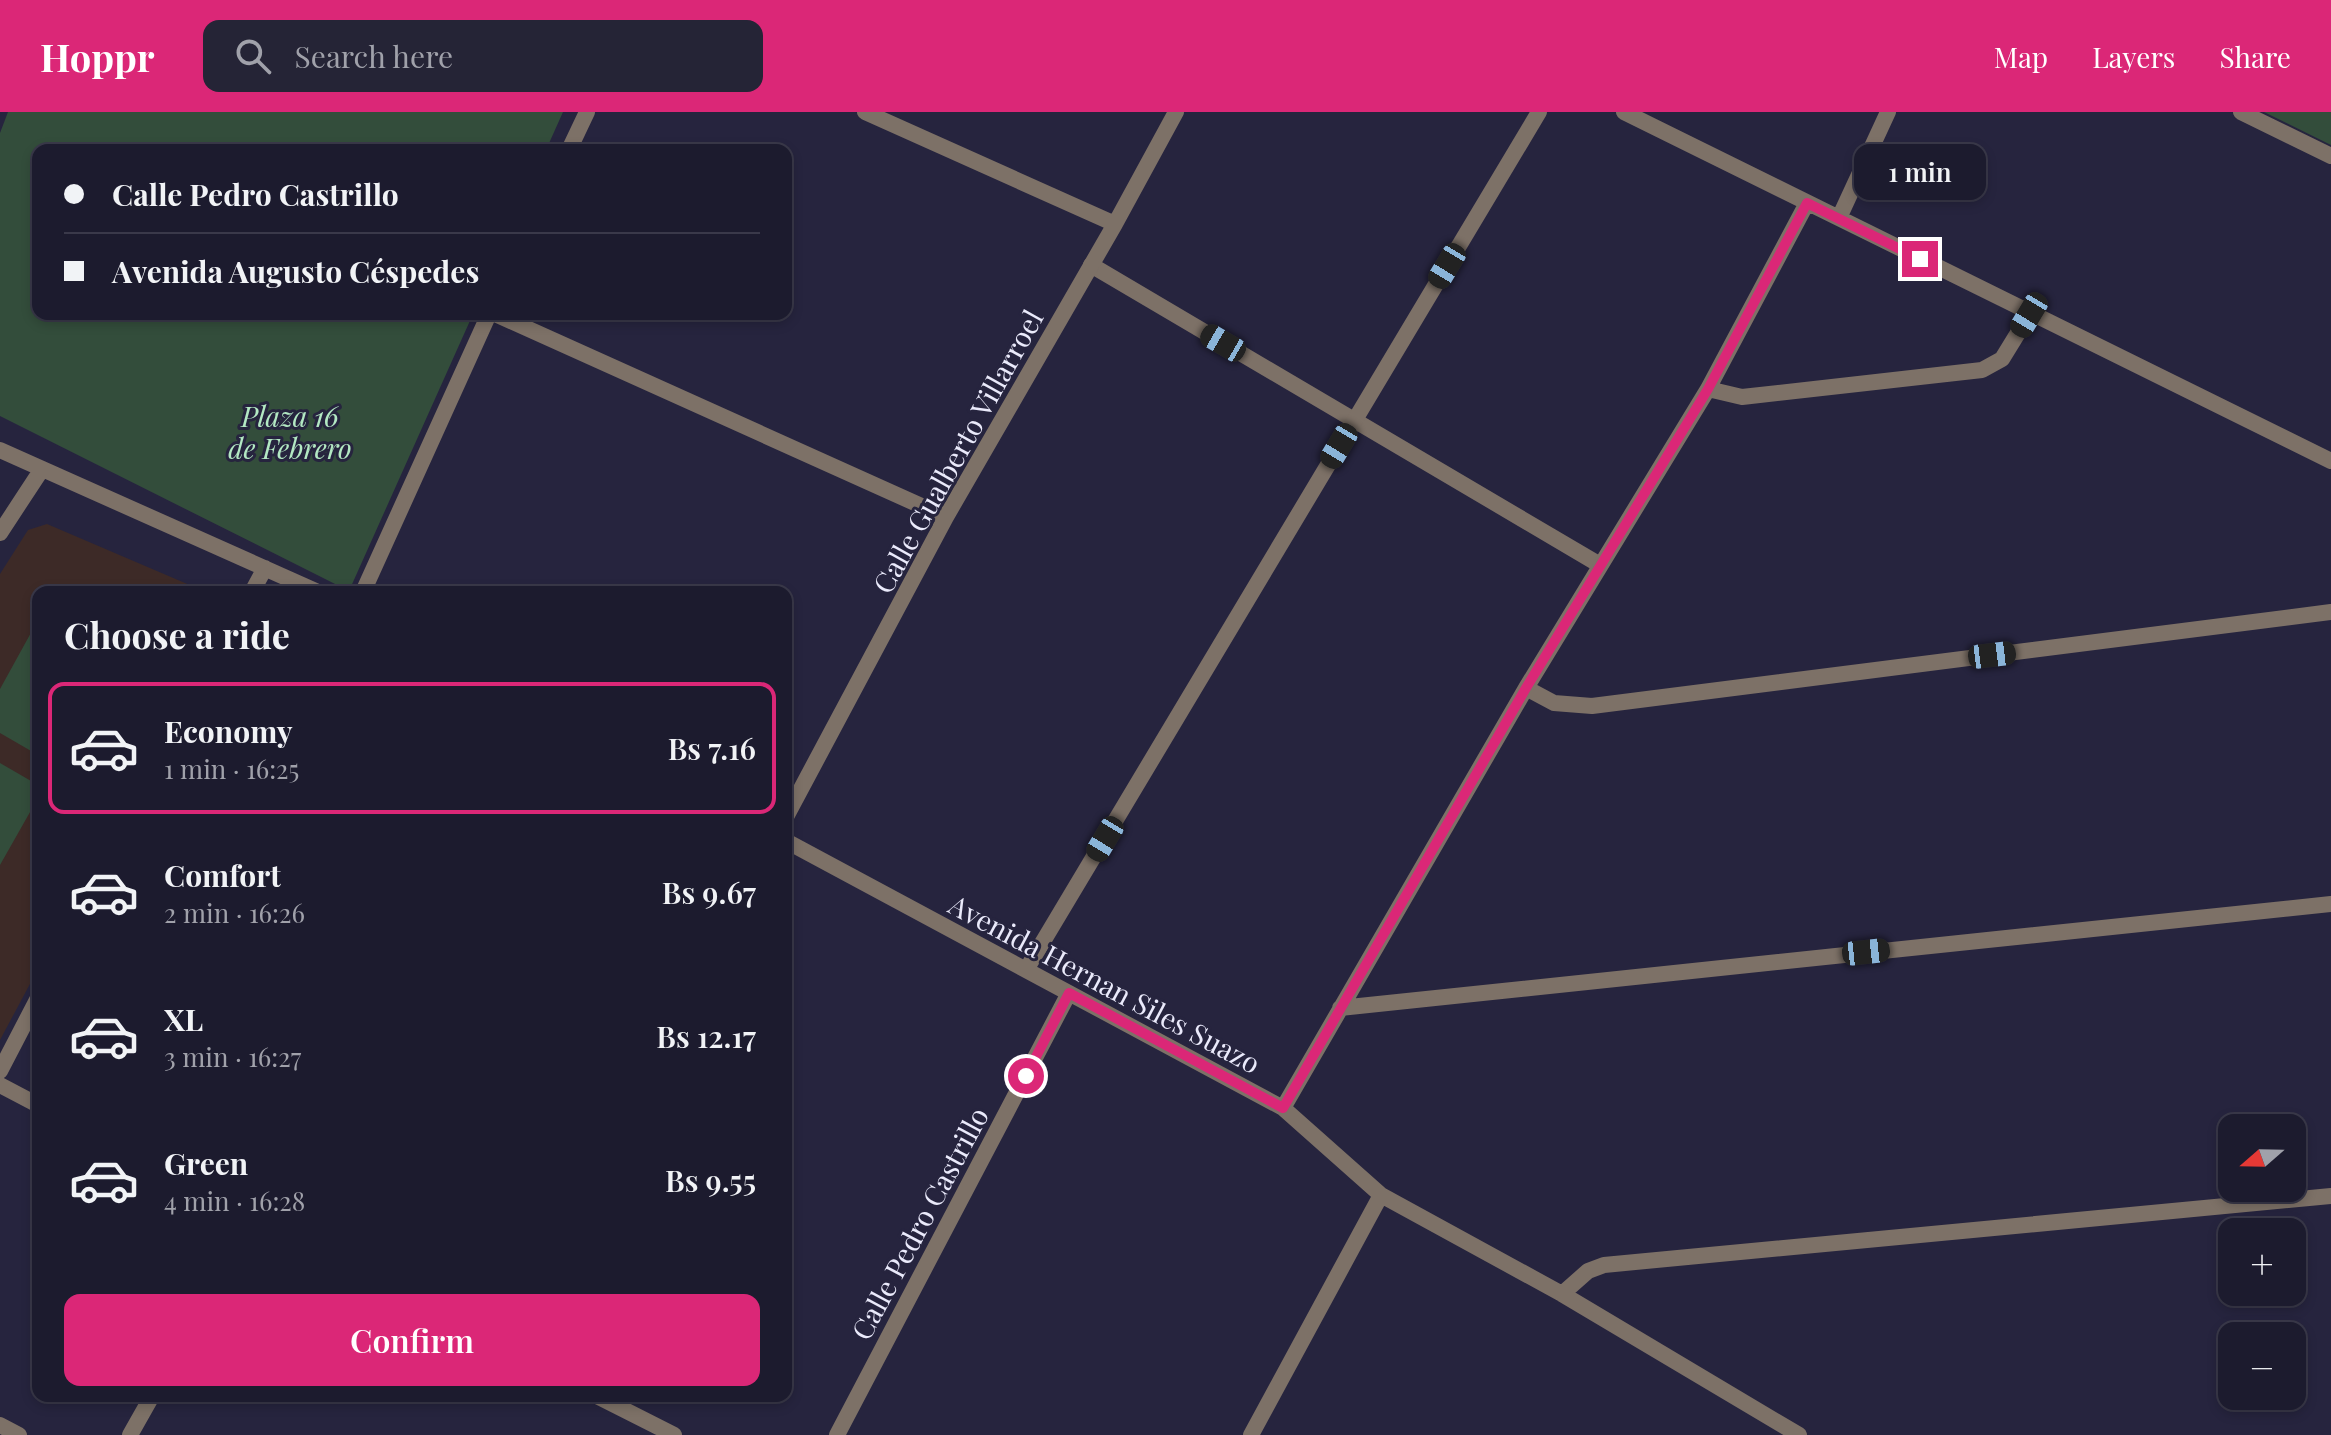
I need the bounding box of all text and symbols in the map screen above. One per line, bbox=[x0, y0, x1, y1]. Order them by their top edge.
search box bbox=[203, 20, 763, 92]
text: Hoppr bbox=[40, 31, 155, 82]
icon: search bbox=[231, 34, 275, 78]
text: Search here bbox=[295, 36, 453, 76]
text: Map bbox=[1994, 38, 2048, 75]
text: Layers bbox=[2092, 38, 2175, 75]
text: Share bbox=[2219, 38, 2291, 75]
callout: 1 min bbox=[1854, 143, 1986, 199]
text: 1 min bbox=[1888, 154, 1952, 189]
text: Calle Pedro Castrillo bbox=[112, 174, 399, 214]
car bbox=[1424, 239, 1470, 293]
route end bbox=[1902, 241, 1938, 277]
text: Avenida Augusto Céspedes bbox=[112, 251, 479, 291]
car bbox=[2006, 288, 2052, 342]
street label: Calle Gualberto Villarroel bbox=[864, 303, 1050, 599]
car bbox=[1196, 321, 1250, 365]
park label: Plaza 16 de Febrero bbox=[228, 397, 352, 466]
car bbox=[1316, 419, 1362, 473]
text: Choose a ride bbox=[64, 610, 290, 658]
car bbox=[1967, 640, 2017, 670]
text: Economy bbox=[164, 711, 293, 751]
icon: car bbox=[68, 712, 140, 784]
text: Bs 7.16 bbox=[668, 728, 756, 768]
text: 1 min · 16:25 bbox=[164, 751, 299, 786]
car bbox=[1082, 812, 1128, 866]
text: Comfort bbox=[164, 855, 281, 895]
icon: car bbox=[68, 856, 140, 928]
text: Bs 9.67 bbox=[662, 872, 756, 912]
street label: Avenida Hernan Siles Suazo bbox=[942, 885, 1267, 1081]
text: 2 min · 16:26 bbox=[164, 895, 305, 930]
car bbox=[1841, 938, 1891, 966]
text: XL bbox=[164, 999, 203, 1039]
icon: car bbox=[68, 1000, 140, 1072]
text: Bs 12.17 bbox=[656, 1016, 756, 1056]
text: 3 min · 16:27 bbox=[164, 1039, 301, 1074]
route start bbox=[1008, 1058, 1044, 1094]
street label: Calle Pedro Castrillo bbox=[842, 1100, 996, 1346]
north arrow bbox=[2218, 1114, 2306, 1202]
map controls bbox=[2218, 1114, 2306, 1410]
text: Green bbox=[164, 1143, 248, 1183]
icon: car bbox=[68, 1144, 140, 1216]
text: Bs 9.55 bbox=[665, 1160, 756, 1200]
text: 4 min · 16:28 bbox=[164, 1183, 305, 1218]
button: + bbox=[2218, 1218, 2306, 1306]
button: Confirm bbox=[64, 1294, 760, 1386]
button: − bbox=[2218, 1322, 2306, 1410]

